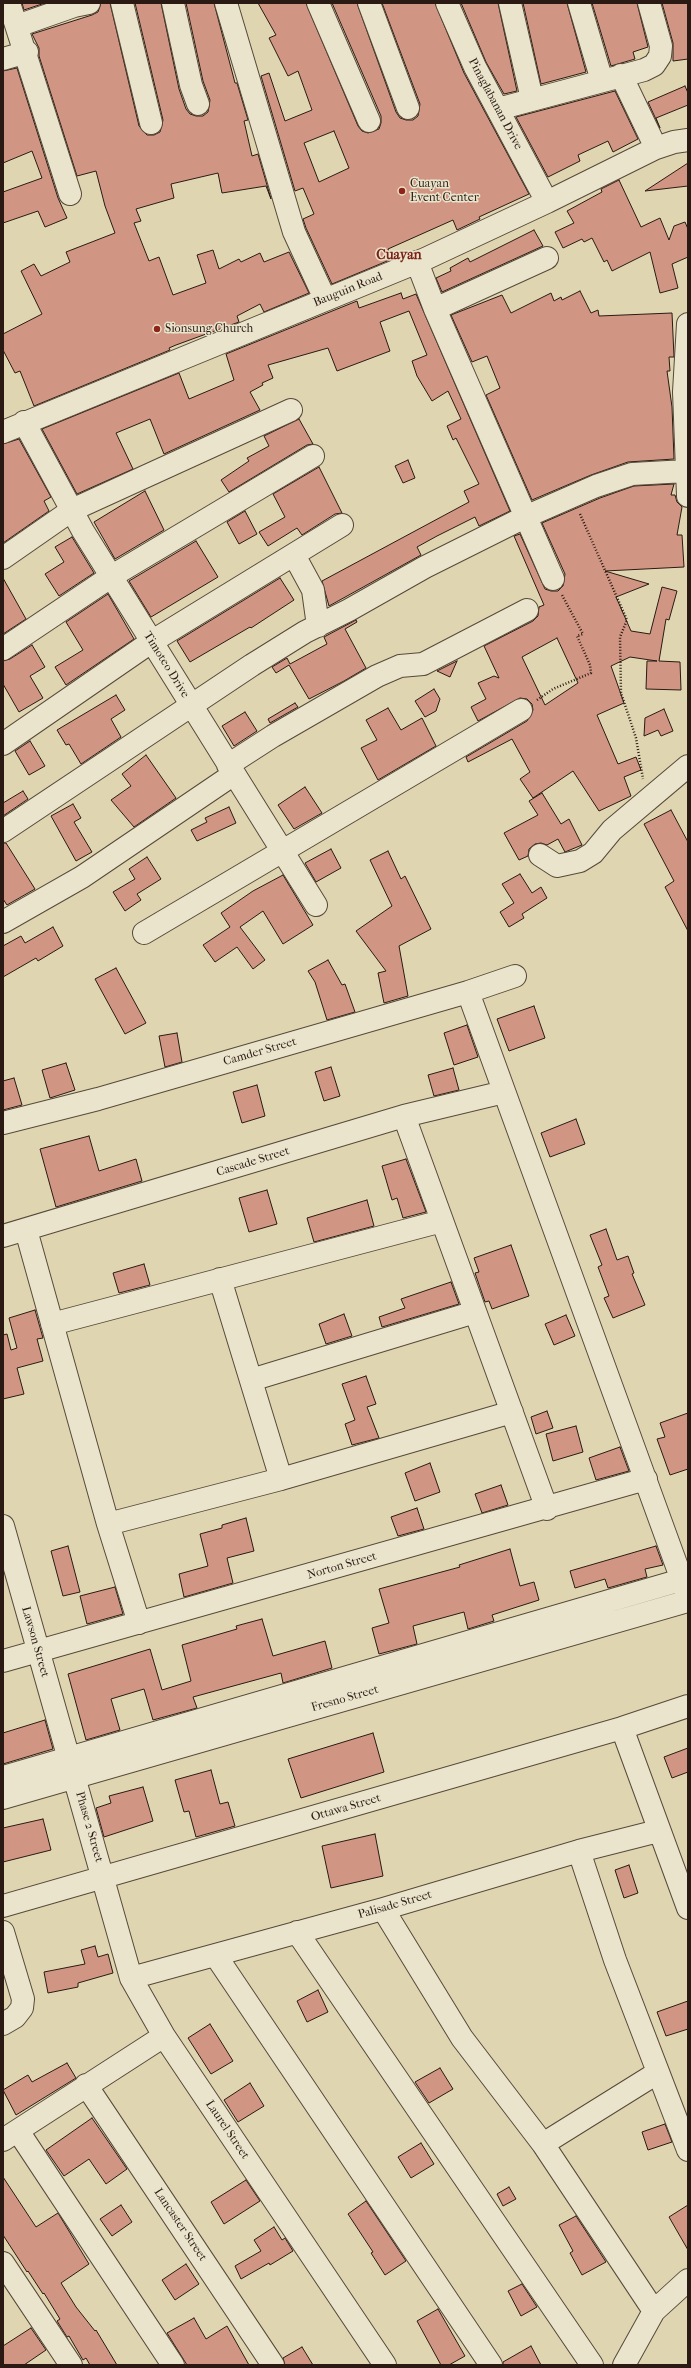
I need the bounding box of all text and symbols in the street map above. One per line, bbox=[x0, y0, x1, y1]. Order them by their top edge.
street label: Pinaglabanan Drive bbox=[465, 56, 525, 152]
place label: Cuayan Event Center bbox=[410, 177, 479, 205]
marker: Cuayan Event Center bbox=[397, 186, 407, 196]
district label: Cuayan bbox=[376, 248, 422, 264]
street label: Bauguin Road bbox=[311, 270, 385, 310]
place label: Sionsung Church bbox=[165, 322, 253, 336]
marker: Sionsung Church bbox=[152, 324, 162, 334]
street label: Timoteo Drive bbox=[140, 629, 192, 701]
street label: Camder Street bbox=[222, 1035, 298, 1069]
street label: Cascade Street bbox=[215, 1144, 291, 1180]
street label: Norton Street bbox=[306, 1549, 378, 1583]
street label: Lawson Street bbox=[18, 1605, 52, 1679]
street label: Fresno Street bbox=[310, 1683, 380, 1715]
street label: Phase 2 Street bbox=[72, 1790, 106, 1864]
street label: Ottawa Street bbox=[309, 1791, 383, 1825]
street label: Palisade Street bbox=[356, 1888, 434, 1922]
street label: Laurel Street bbox=[202, 2098, 252, 2162]
street label: Lancaster Street bbox=[150, 2186, 210, 2264]

